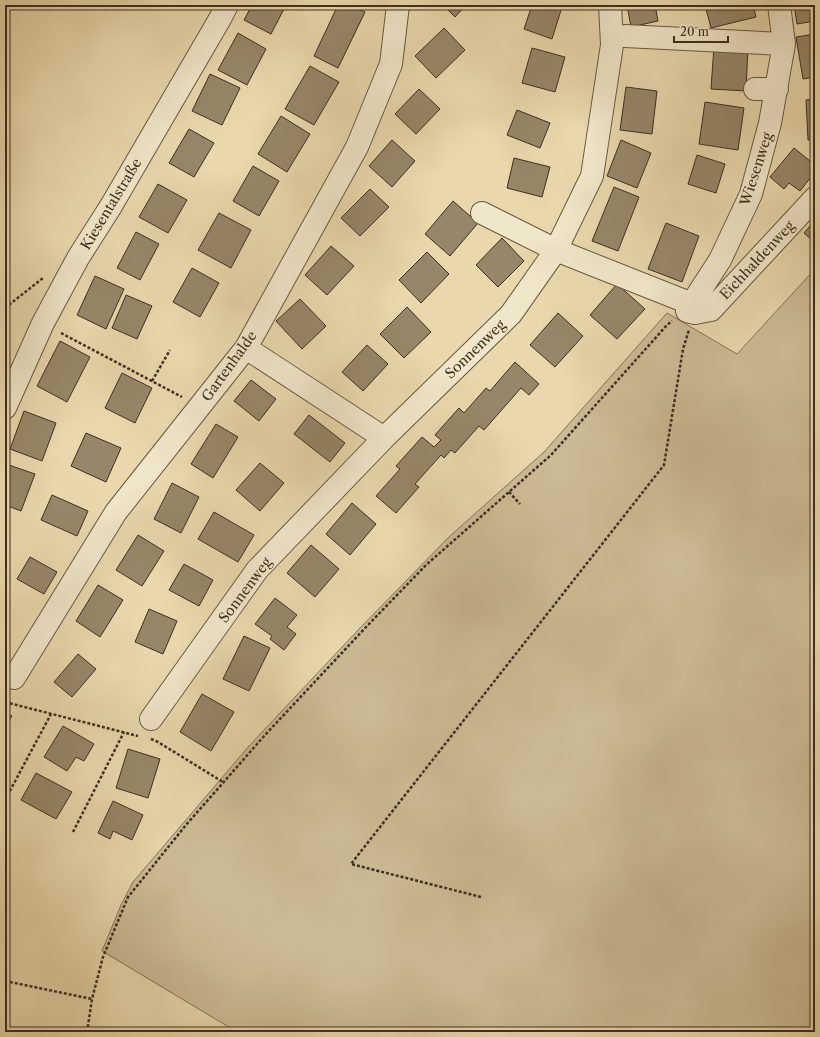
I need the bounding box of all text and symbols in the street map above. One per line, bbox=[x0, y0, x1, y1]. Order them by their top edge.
scale bar bbox=[674, 18, 728, 44]
text: 20 m bbox=[680, 24, 709, 39]
street label: Wiesenweg bbox=[735, 129, 777, 209]
street label: Kiesentalstraße bbox=[77, 155, 146, 253]
street label: Eichhaldenweg bbox=[716, 216, 799, 303]
street label: Sonnenweg bbox=[441, 315, 509, 382]
street label: Gartenhalde bbox=[197, 327, 261, 405]
street label: Sonnenweg bbox=[215, 553, 276, 626]

